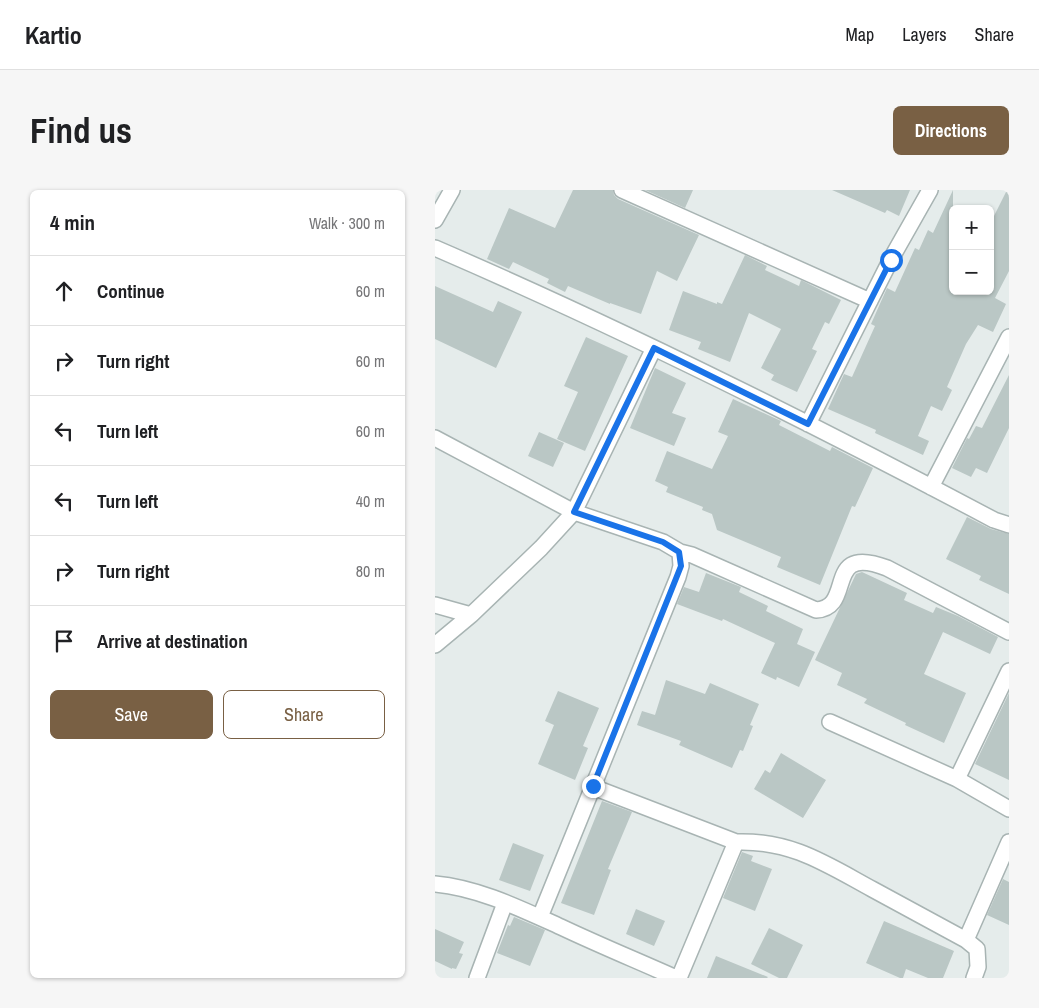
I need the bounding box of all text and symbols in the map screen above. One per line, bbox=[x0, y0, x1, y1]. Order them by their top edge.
text: Kartio bbox=[25, 19, 82, 51]
text: Map bbox=[846, 22, 874, 47]
text: Layers bbox=[902, 22, 947, 47]
text: Share bbox=[975, 22, 1014, 47]
button: Directions bbox=[893, 106, 1009, 155]
text: Find us bbox=[30, 107, 132, 154]
map controls bbox=[949, 205, 994, 295]
button: + bbox=[949, 205, 994, 250]
text: 4 min bbox=[50, 208, 95, 237]
text: Walk · 300 m bbox=[309, 212, 385, 234]
route start bbox=[880, 249, 903, 272]
button: − bbox=[949, 250, 994, 295]
icon: ahead bbox=[50, 277, 78, 305]
text: Continue bbox=[97, 278, 165, 304]
text: 60 m bbox=[356, 280, 385, 302]
icon: right bbox=[50, 347, 78, 375]
text: Turn right bbox=[97, 348, 169, 374]
text: 60 m bbox=[356, 350, 385, 372]
icon: left bbox=[50, 417, 78, 445]
text: Turn left bbox=[97, 418, 158, 444]
text: 60 m bbox=[356, 420, 385, 442]
icon: left bbox=[50, 487, 78, 515]
text: Turn left bbox=[97, 488, 158, 514]
text: 40 m bbox=[356, 490, 385, 512]
icon: right bbox=[50, 557, 78, 585]
text: Turn right bbox=[97, 558, 169, 584]
text: 80 m bbox=[356, 560, 385, 582]
icon: arrive bbox=[50, 627, 78, 655]
text: Arrive at destination bbox=[97, 628, 248, 654]
button: Save bbox=[50, 690, 213, 739]
button: Share bbox=[223, 690, 385, 739]
route end bbox=[582, 775, 605, 798]

